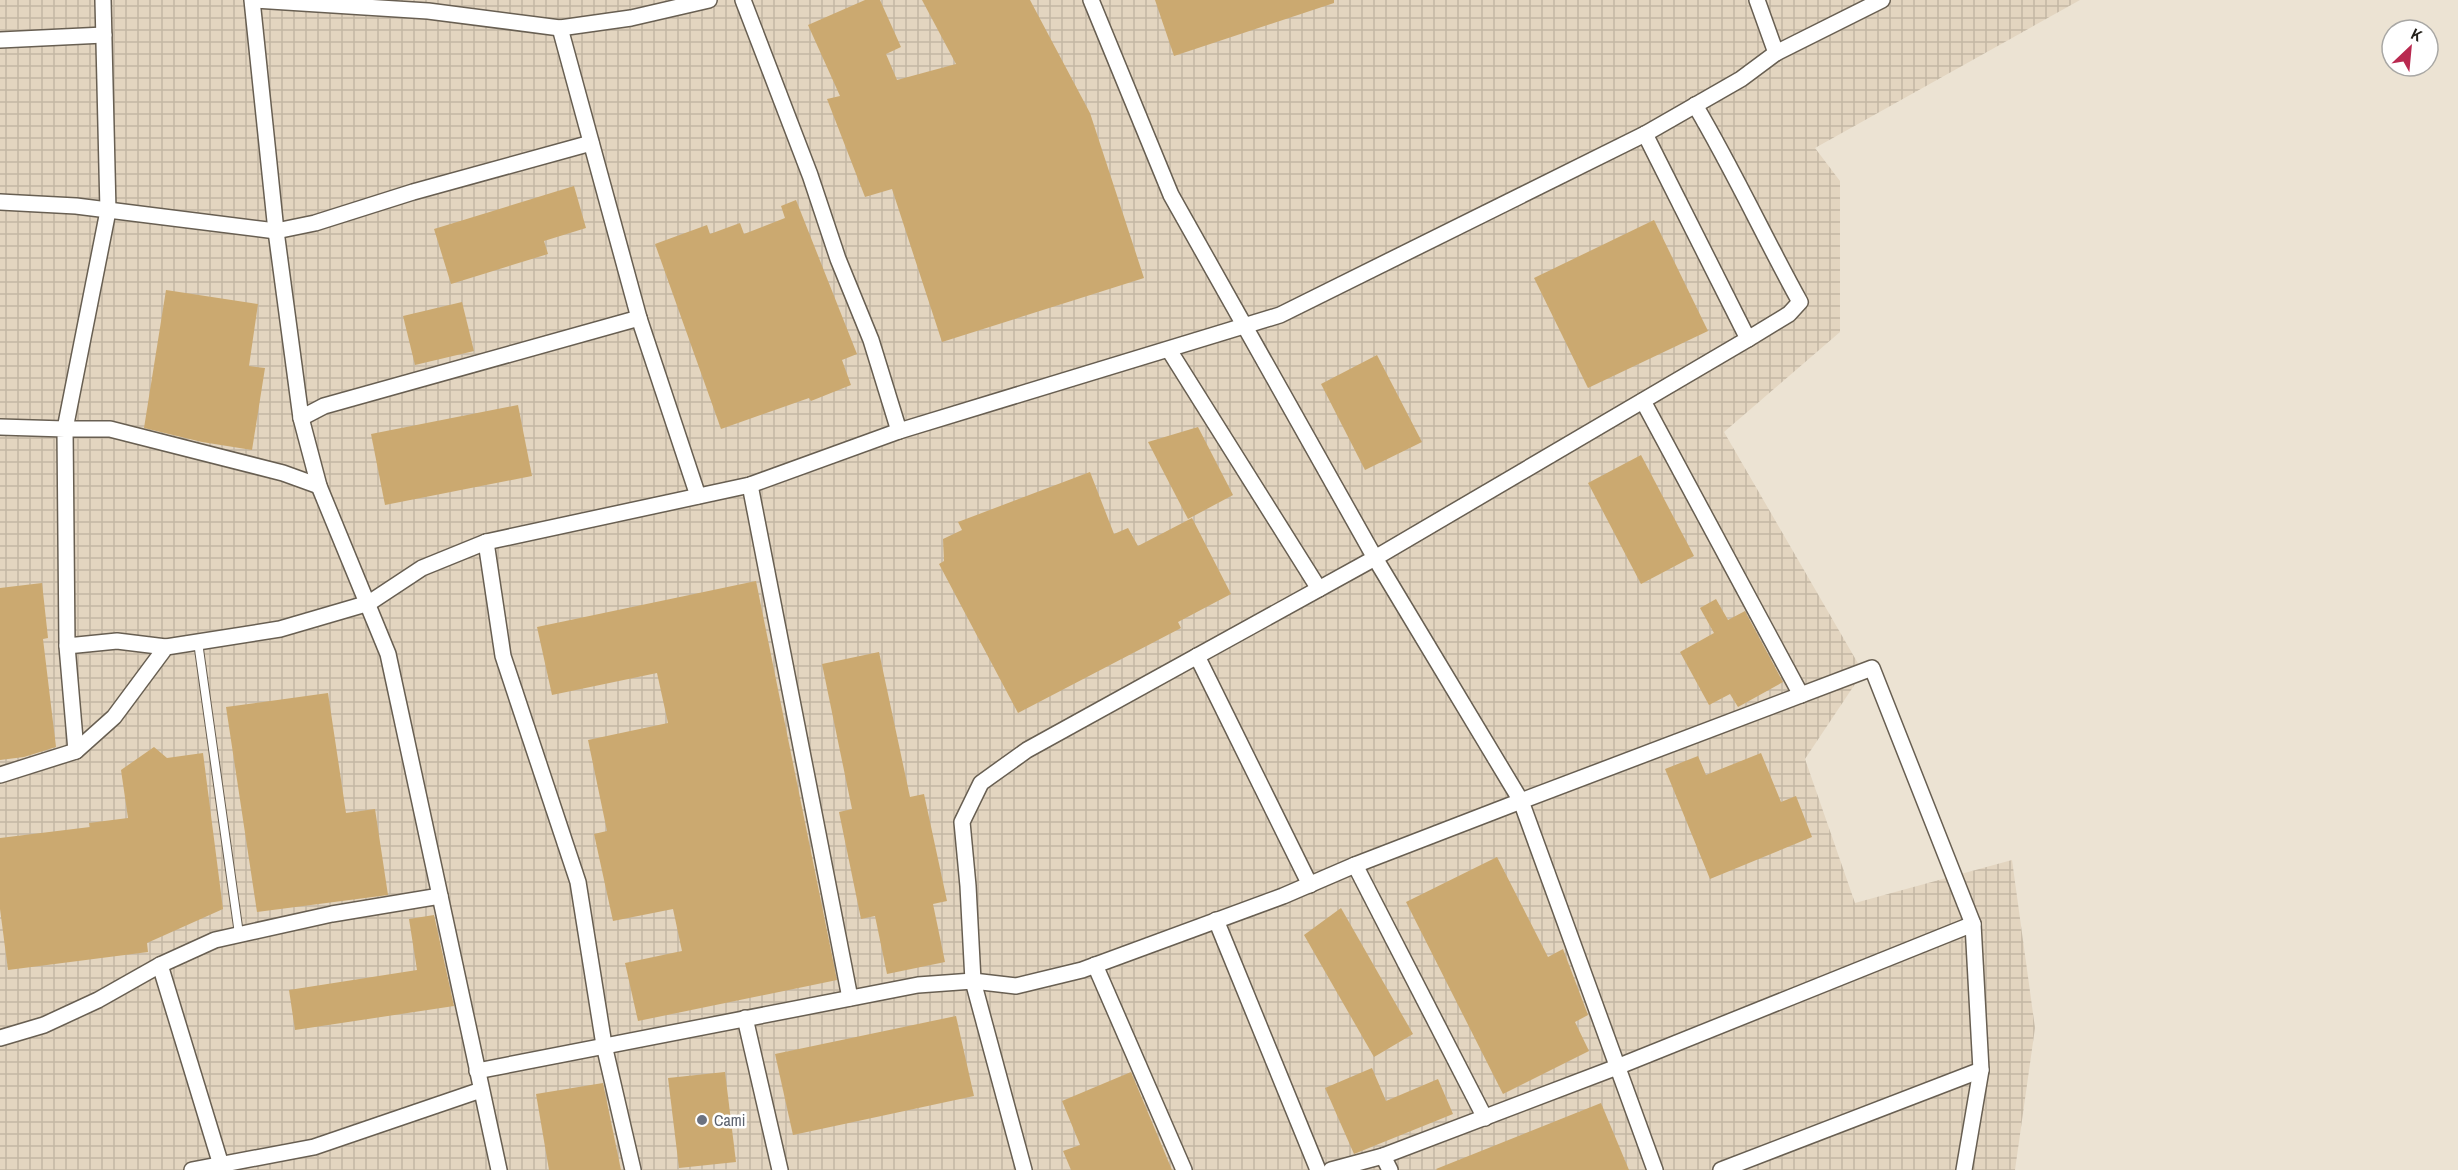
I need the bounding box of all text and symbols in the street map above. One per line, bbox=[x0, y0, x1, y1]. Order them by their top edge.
north arrow bbox=[2380, 18, 2440, 78]
text: K bbox=[2407, 23, 2426, 47]
place label: Cami bbox=[714, 1109, 745, 1131]
marker: Cami bbox=[695, 1113, 709, 1127]

